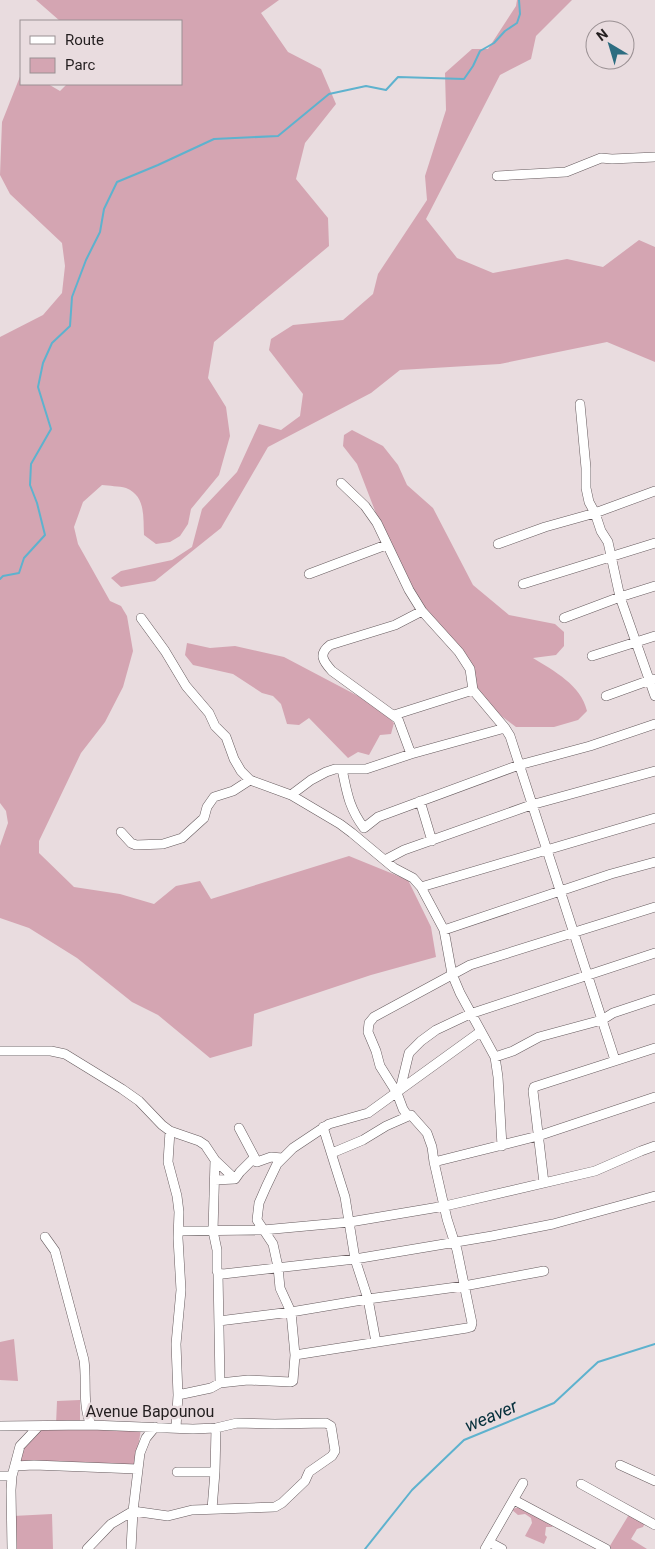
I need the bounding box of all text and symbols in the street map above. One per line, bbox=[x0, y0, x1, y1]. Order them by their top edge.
legend bbox=[20, 20, 182, 85]
north arrow bbox=[585, 20, 635, 70]
text: N bbox=[593, 25, 611, 44]
text: Route bbox=[65, 31, 104, 49]
text: Parc bbox=[65, 56, 95, 74]
water label: weaver bbox=[461, 1395, 521, 1436]
street label: Avenue Bapounou bbox=[86, 1402, 214, 1421]

